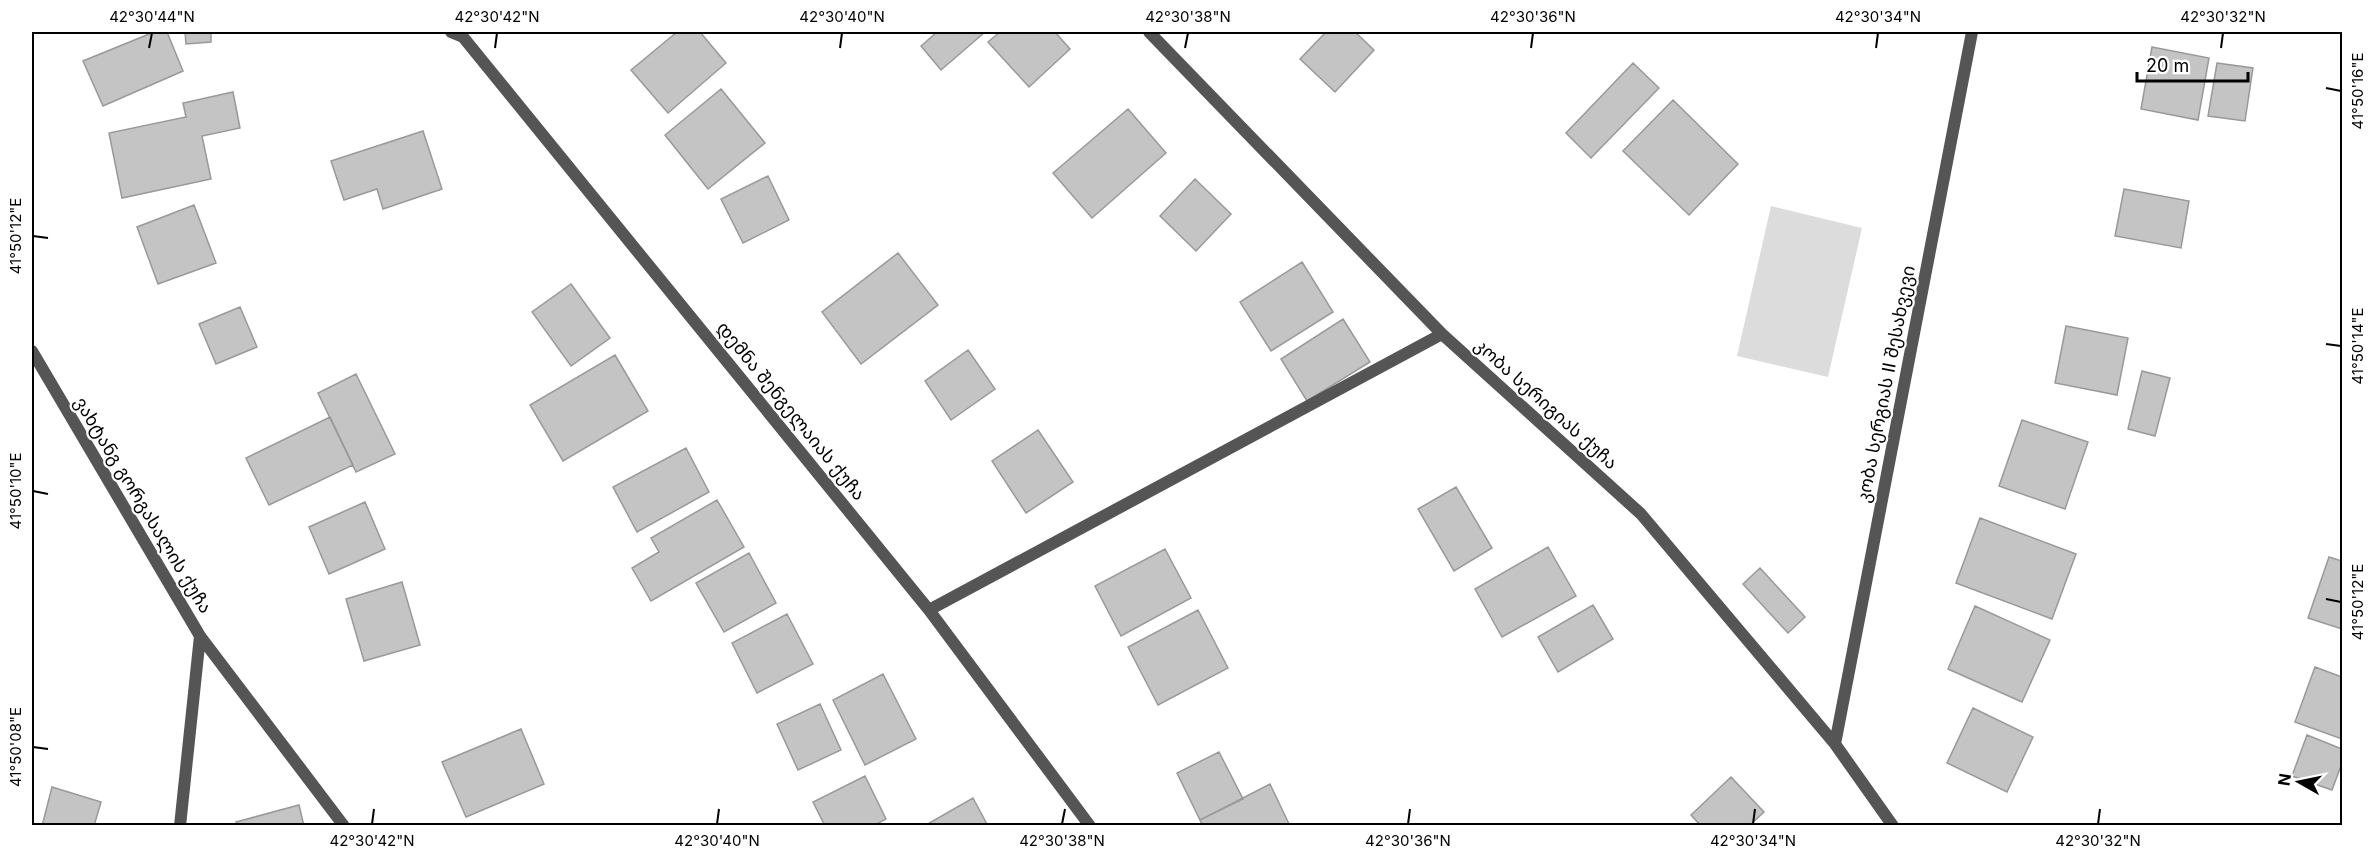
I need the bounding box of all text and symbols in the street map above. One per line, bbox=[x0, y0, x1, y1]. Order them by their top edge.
text: 42°30'44"N bbox=[109, 7, 195, 26]
text: 42°30'42"N bbox=[454, 7, 540, 26]
text: 42°30'40"N bbox=[799, 7, 885, 26]
text: 42°30'38"N bbox=[1145, 7, 1231, 26]
text: 42°30'36"N bbox=[1490, 7, 1576, 26]
text: 42°30'34"N bbox=[1835, 7, 1921, 26]
text: 42°30'32"N bbox=[2180, 7, 2266, 26]
scale bar bbox=[2137, 45, 2248, 83]
text: 41°50'16"E bbox=[2348, 53, 2367, 129]
text: 20 m bbox=[2146, 55, 2189, 76]
text: 41°50'12"E bbox=[6, 198, 25, 274]
street label: კობა სერგიას II შესახვევი bbox=[1852, 264, 1920, 504]
text: 41°50'14"E bbox=[2348, 307, 2367, 385]
street label: დემნა შენგელაიას ქუჩა bbox=[712, 317, 870, 505]
street label: კობა სერიგიას ქუჩა bbox=[1470, 334, 1622, 474]
street label: ვახტანგ გორგასალის ქუჩა bbox=[69, 393, 217, 617]
text: 41°50'10"E bbox=[6, 453, 25, 529]
text: 41°50'12"E bbox=[2348, 564, 2367, 640]
text: 41°50'08"E bbox=[6, 707, 25, 787]
north arrow bbox=[2269, 752, 2329, 812]
text: N bbox=[2273, 772, 2295, 787]
text: 42°30'42"N bbox=[329, 831, 415, 850]
text: 42°30'40"N bbox=[674, 831, 760, 850]
text: 42°30'38"N bbox=[1019, 831, 1105, 850]
text: 42°30'36"N bbox=[1365, 831, 1451, 850]
text: 42°30'34"N bbox=[1710, 831, 1796, 850]
text: 42°30'32"N bbox=[2055, 831, 2141, 850]

